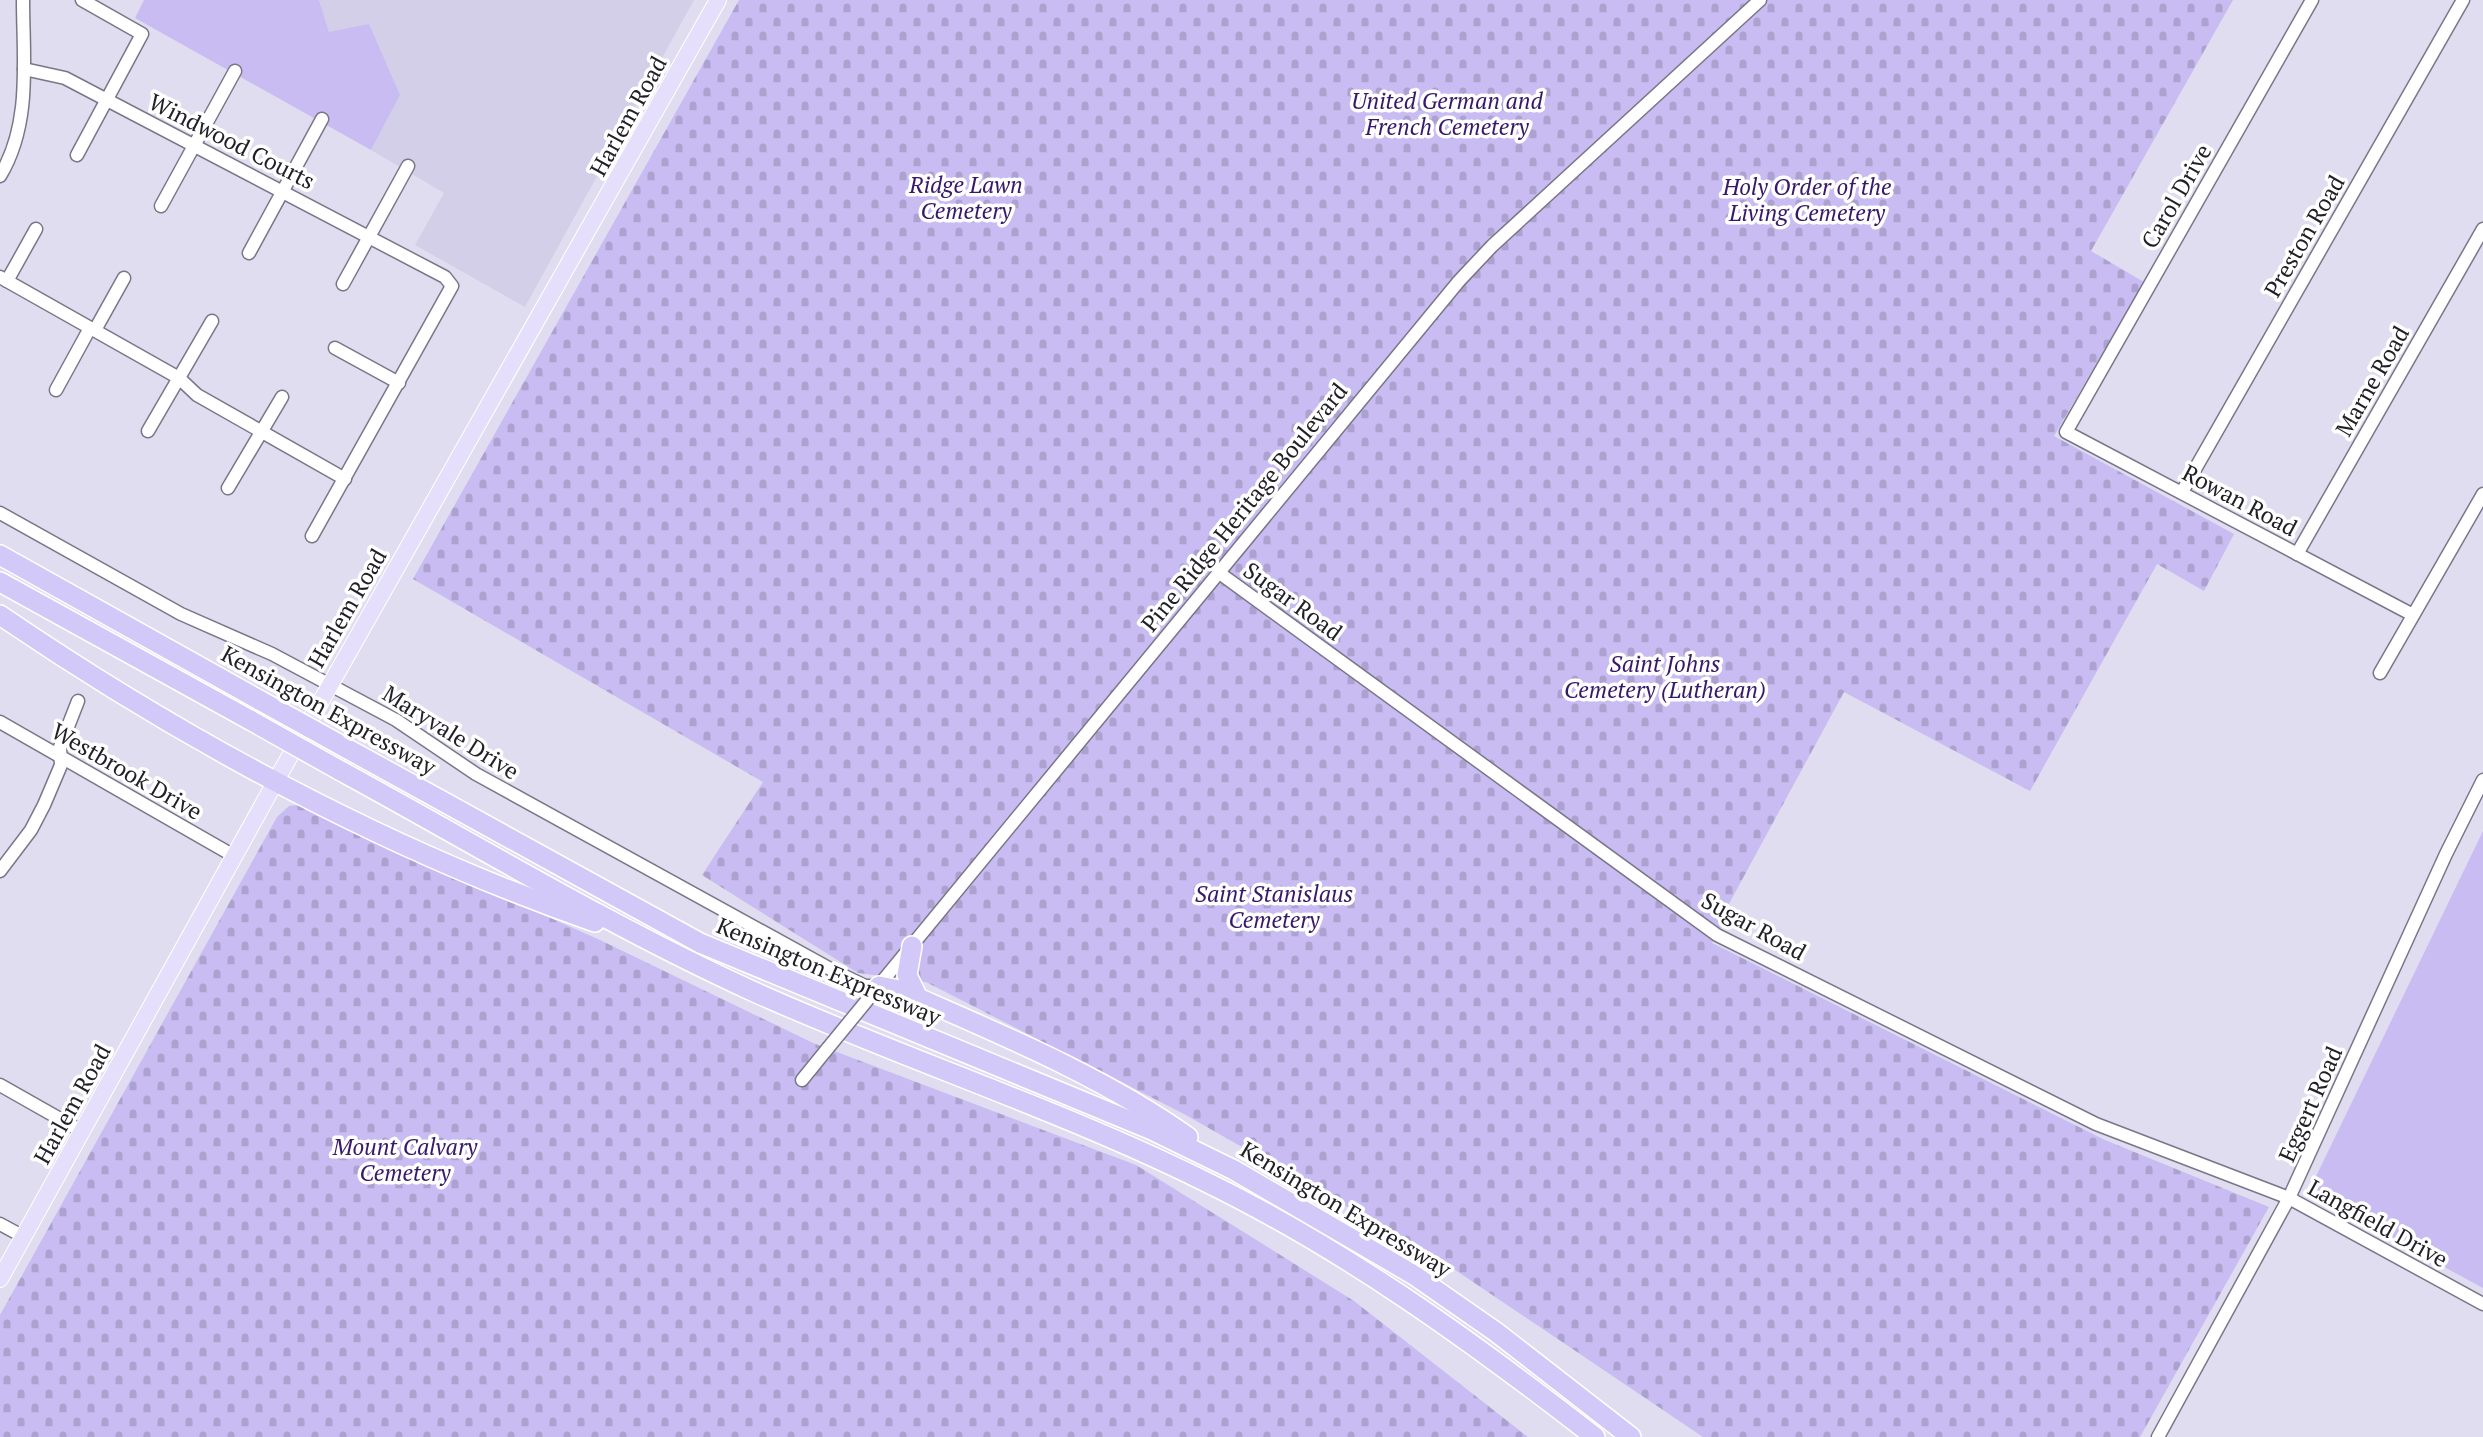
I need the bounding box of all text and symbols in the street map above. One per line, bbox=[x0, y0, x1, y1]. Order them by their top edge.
street label: Harlem Road bbox=[582, 50, 674, 181]
park label: United German and French Cemetery bbox=[1351, 85, 1544, 142]
street label: Windwood Courts bbox=[144, 86, 320, 196]
street label: Carol Drive bbox=[2134, 138, 2218, 254]
park label: Ridge Lawn Cemetery bbox=[908, 169, 1023, 226]
street label: Preston Road bbox=[2257, 169, 2352, 303]
park label: Holy Order of the Living Cemetery bbox=[1722, 171, 1891, 228]
street label: Marne Road bbox=[2328, 320, 2416, 442]
street label: Pine Ridge Heritage Boulevard bbox=[1134, 376, 1354, 638]
street label: Rowan Road bbox=[2177, 457, 2303, 543]
street label: Harlem Road bbox=[300, 543, 394, 673]
street label: Sugar Road bbox=[1237, 555, 1349, 647]
street label: Kensington Expressway bbox=[216, 638, 442, 782]
park label: Saint Johns Cemetery (Lutheran) bbox=[1564, 648, 1766, 705]
street label: Maryvale Drive bbox=[377, 678, 525, 786]
street label: Westbrook Drive bbox=[46, 715, 208, 827]
park label: Saint Stanislaus Cemetery bbox=[1195, 878, 1353, 935]
street label: Sugar Road bbox=[1696, 885, 1812, 968]
street label: Kensington Expressway bbox=[712, 910, 946, 1032]
street label: Harlem Road bbox=[26, 1038, 118, 1169]
street label: Eggert Road bbox=[2271, 1041, 2349, 1167]
park label: Mount Calvary Cemetery bbox=[332, 1131, 478, 1188]
street label: Kensington Expressway bbox=[1235, 1134, 1457, 1284]
street label: Langfield Drive bbox=[2302, 1172, 2454, 1274]

